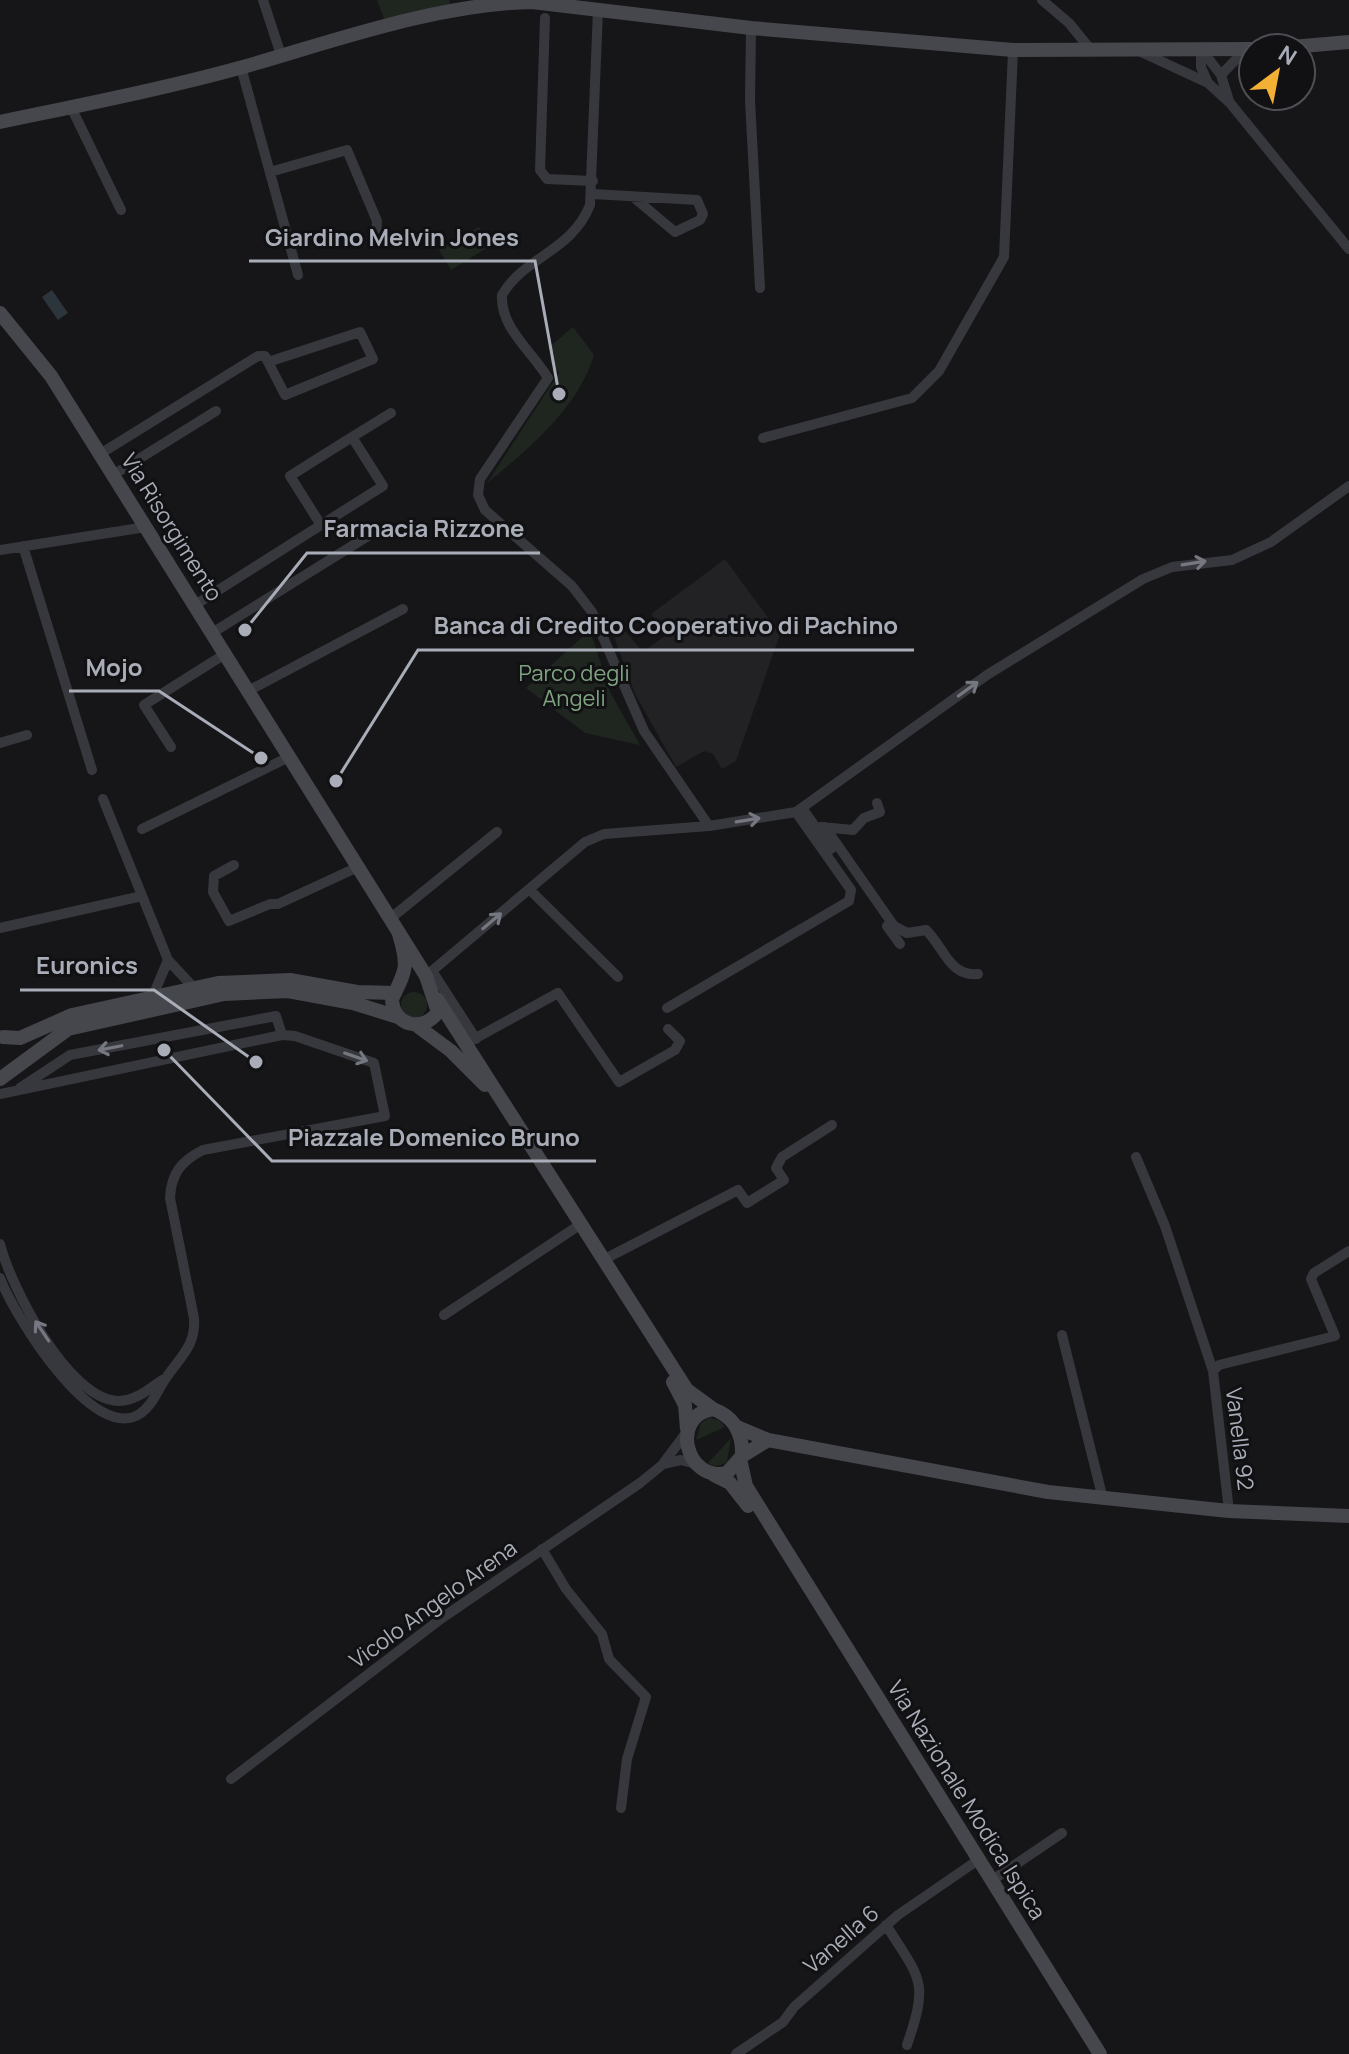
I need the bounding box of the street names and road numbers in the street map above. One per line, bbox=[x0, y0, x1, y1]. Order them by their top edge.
street label: Via Risorgimento bbox=[114, 447, 230, 607]
street label: Vanella 92 bbox=[1219, 1386, 1261, 1492]
street label: Vicolo Angelo Arena bbox=[343, 1533, 523, 1675]
street label: Via Nazionale Modica Ispica bbox=[881, 1675, 1053, 1925]
street label: Vanella 6 bbox=[797, 1898, 885, 1980]

